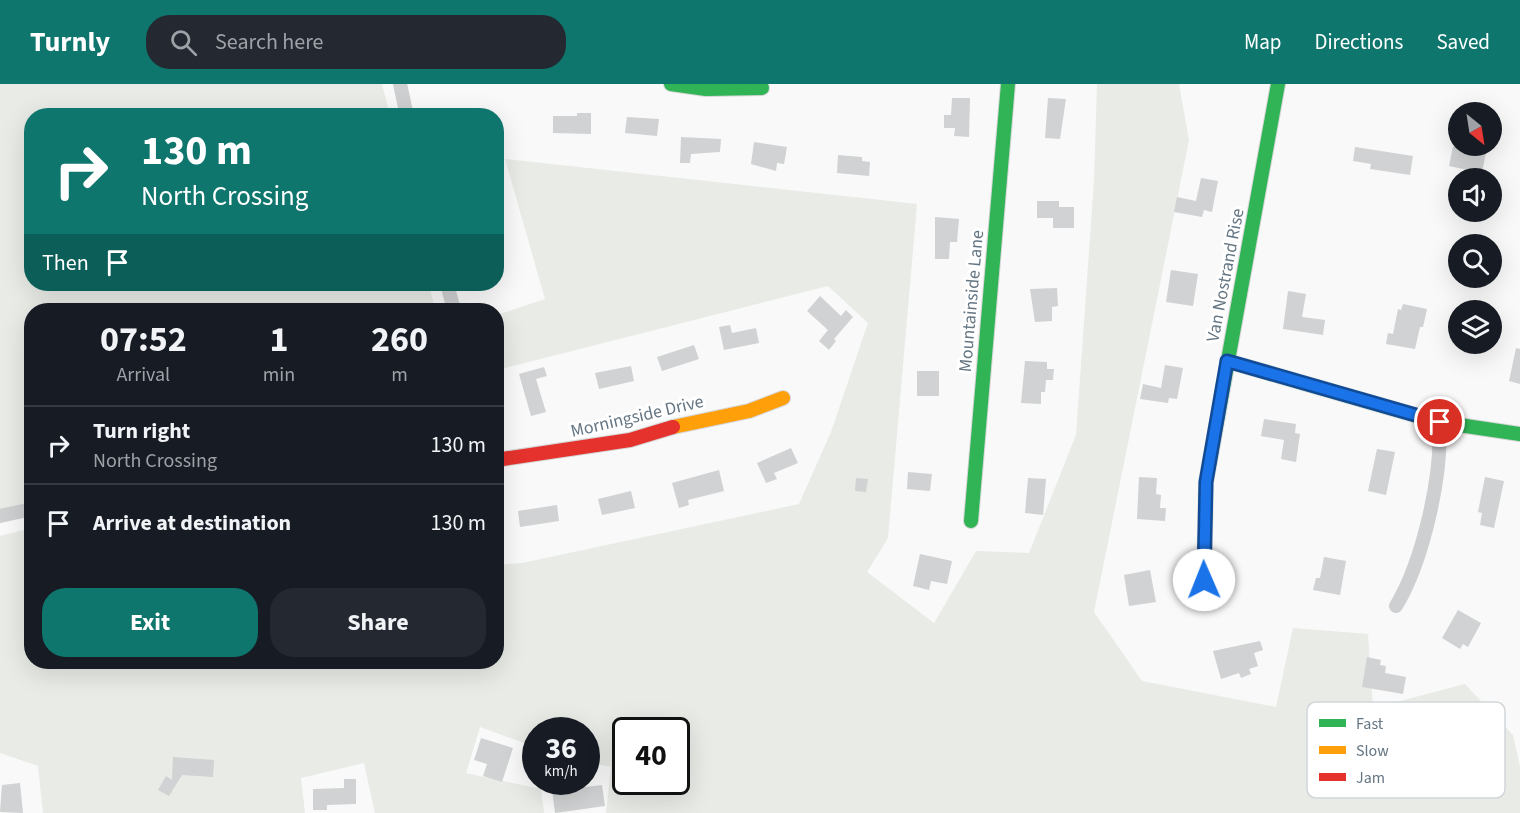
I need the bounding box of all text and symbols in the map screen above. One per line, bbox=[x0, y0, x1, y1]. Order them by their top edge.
search box bbox=[146, 15, 566, 69]
text: Turnly bbox=[30, 22, 110, 62]
icon: search bbox=[167, 26, 200, 59]
text: Search here bbox=[215, 26, 324, 58]
text: Map bbox=[1244, 27, 1282, 57]
text: Directions bbox=[1315, 27, 1403, 57]
text: Saved bbox=[1436, 27, 1490, 57]
north arrow bbox=[1448, 102, 1502, 156]
map controls bbox=[1448, 102, 1502, 354]
text: 130 m bbox=[141, 121, 252, 181]
icon: right bbox=[42, 132, 120, 210]
button: sound bbox=[1448, 168, 1502, 222]
text: North Crossing bbox=[141, 177, 308, 216]
street label: Van Nostrand Rise bbox=[1200, 206, 1251, 344]
street label: Mountainside Lane bbox=[953, 229, 990, 373]
button: search bbox=[1448, 234, 1502, 288]
icon: arrive bbox=[101, 246, 134, 279]
text: Then bbox=[42, 247, 89, 279]
button: layers bbox=[1448, 300, 1502, 354]
text: 07:52 bbox=[100, 314, 187, 365]
text: 1 bbox=[269, 314, 288, 365]
text: 260 bbox=[371, 314, 428, 365]
text: Arrival bbox=[116, 361, 170, 389]
text: min bbox=[263, 361, 295, 389]
text: m bbox=[391, 361, 408, 389]
street label: Morningside Drive bbox=[568, 389, 706, 444]
pin bbox=[1414, 396, 1465, 447]
icon: arrive bbox=[1423, 405, 1456, 438]
text: Turn right bbox=[93, 415, 190, 447]
icon: right bbox=[42, 429, 75, 462]
text: 130 m bbox=[431, 429, 486, 461]
text: North Crossing bbox=[93, 447, 217, 475]
icon: arrive bbox=[42, 507, 75, 540]
text: Arrive at destination bbox=[93, 507, 291, 539]
text: 130 m bbox=[431, 507, 486, 539]
position arrow bbox=[1172, 548, 1236, 612]
button: Exit bbox=[42, 588, 258, 657]
button: Share bbox=[270, 588, 486, 657]
legend bbox=[1307, 702, 1505, 798]
text: Fast bbox=[1356, 713, 1384, 735]
speed limit sign: 40 bbox=[612, 717, 690, 795]
text: 36 bbox=[545, 727, 577, 770]
text: Slow bbox=[1356, 740, 1389, 762]
text: km/h bbox=[544, 761, 578, 782]
text: Jam bbox=[1356, 767, 1385, 789]

